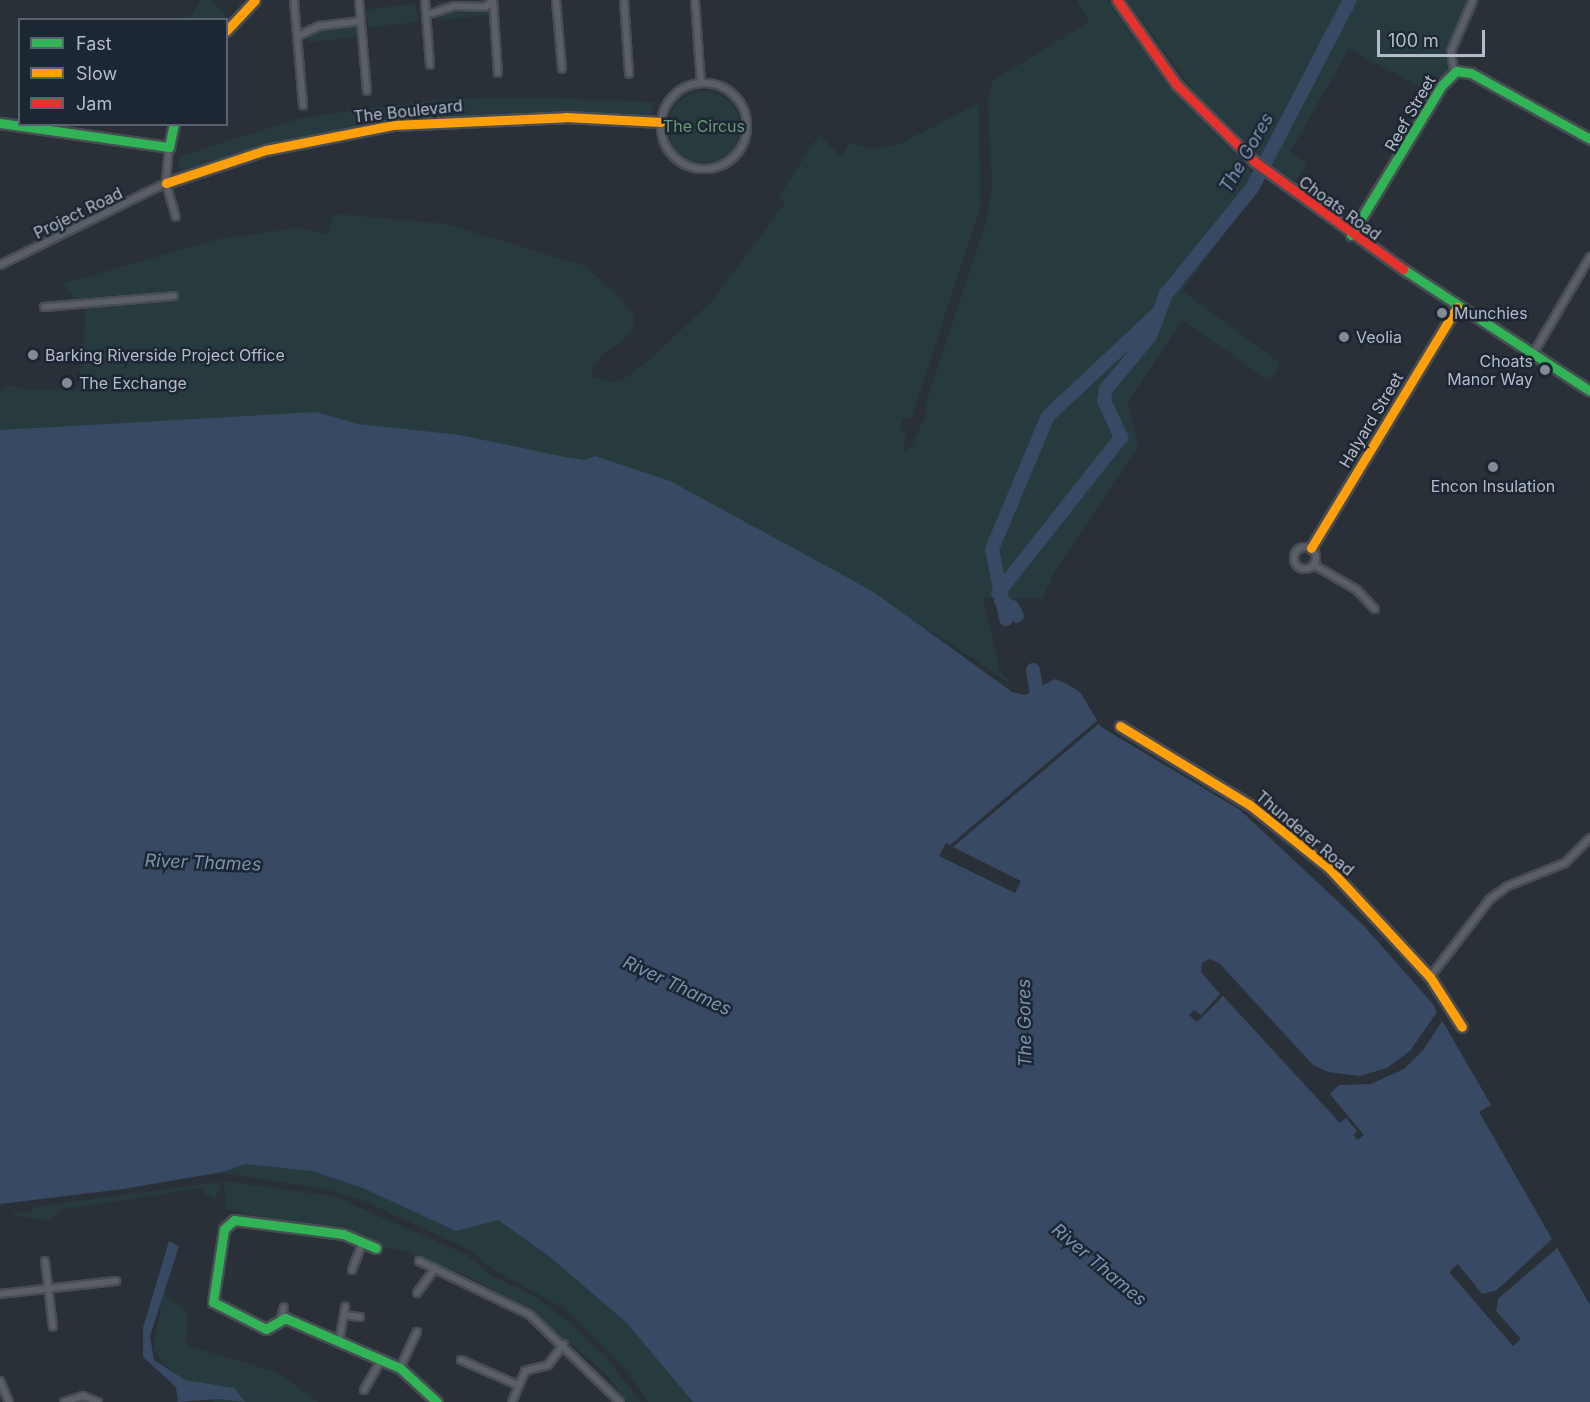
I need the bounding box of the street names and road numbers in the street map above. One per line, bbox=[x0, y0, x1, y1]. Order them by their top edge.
street label: Reef Street bbox=[1381, 72, 1439, 154]
street label: The Boulevard bbox=[353, 96, 463, 126]
street label: Choats Road bbox=[1295, 172, 1385, 244]
street label: Project Road bbox=[31, 183, 125, 243]
street label: Halyard Street bbox=[1335, 369, 1407, 471]
street label: Thunderer Road bbox=[1252, 786, 1358, 880]

